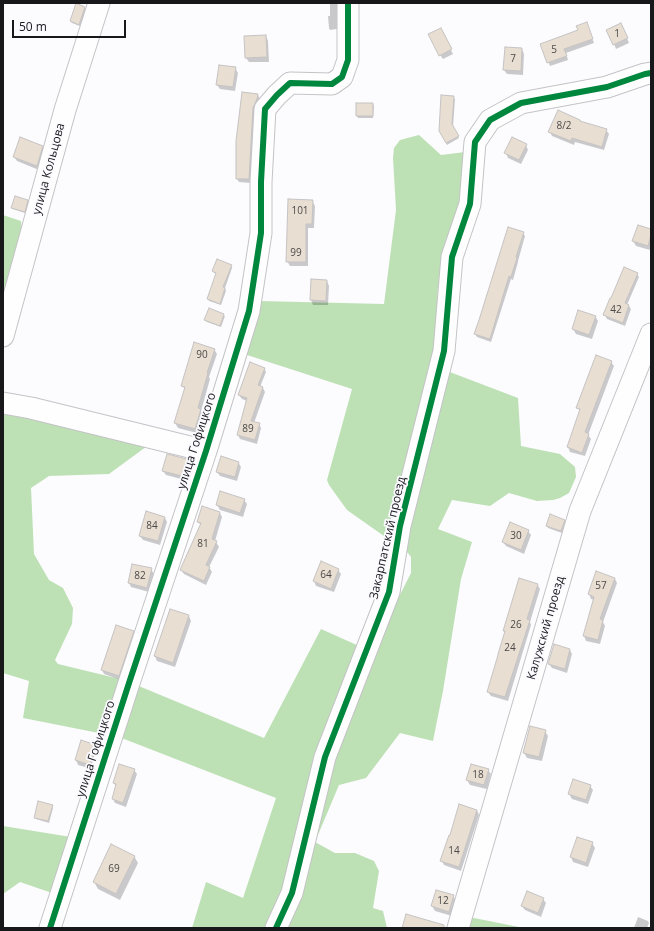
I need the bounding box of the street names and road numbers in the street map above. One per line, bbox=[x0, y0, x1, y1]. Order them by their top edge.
street label: улица Кольцова bbox=[30, 121, 68, 217]
street label: улица Гофицкого bbox=[175, 391, 219, 491]
street label: Закарпатский проезд bbox=[367, 475, 409, 601]
street label: Калужский проезд bbox=[524, 574, 568, 682]
street label: улица Гофицкого bbox=[74, 699, 118, 799]

